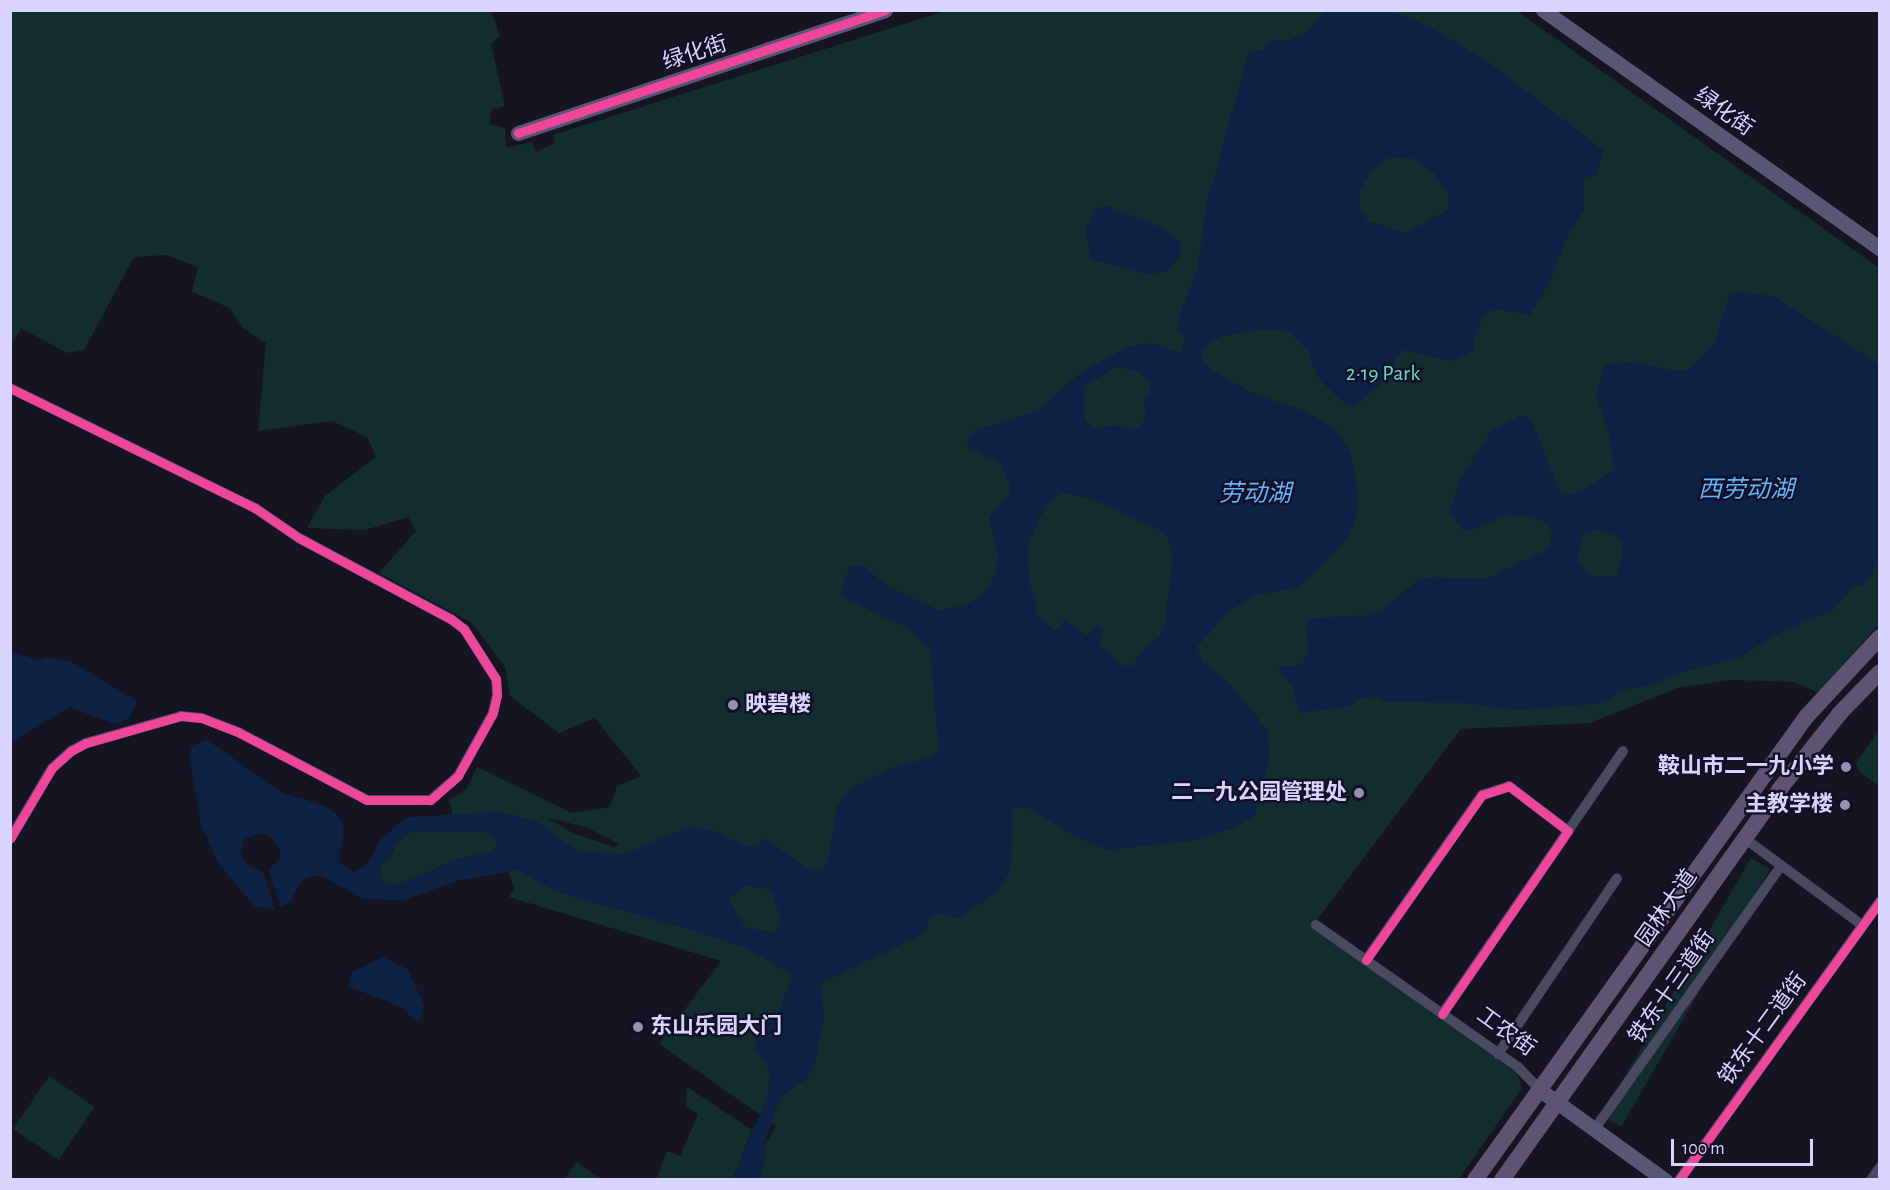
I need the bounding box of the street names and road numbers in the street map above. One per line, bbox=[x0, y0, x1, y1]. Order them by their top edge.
street label: 绿化街 bbox=[660, 30, 730, 76]
street label: 绿化街 bbox=[1689, 82, 1759, 142]
street label: 园林大道 bbox=[1631, 864, 1703, 952]
street label: 铁东十三道街 bbox=[1623, 925, 1721, 1049]
street label: 铁东十二道街 bbox=[1714, 968, 1812, 1090]
street label: 工农街 bbox=[1472, 1002, 1540, 1062]

